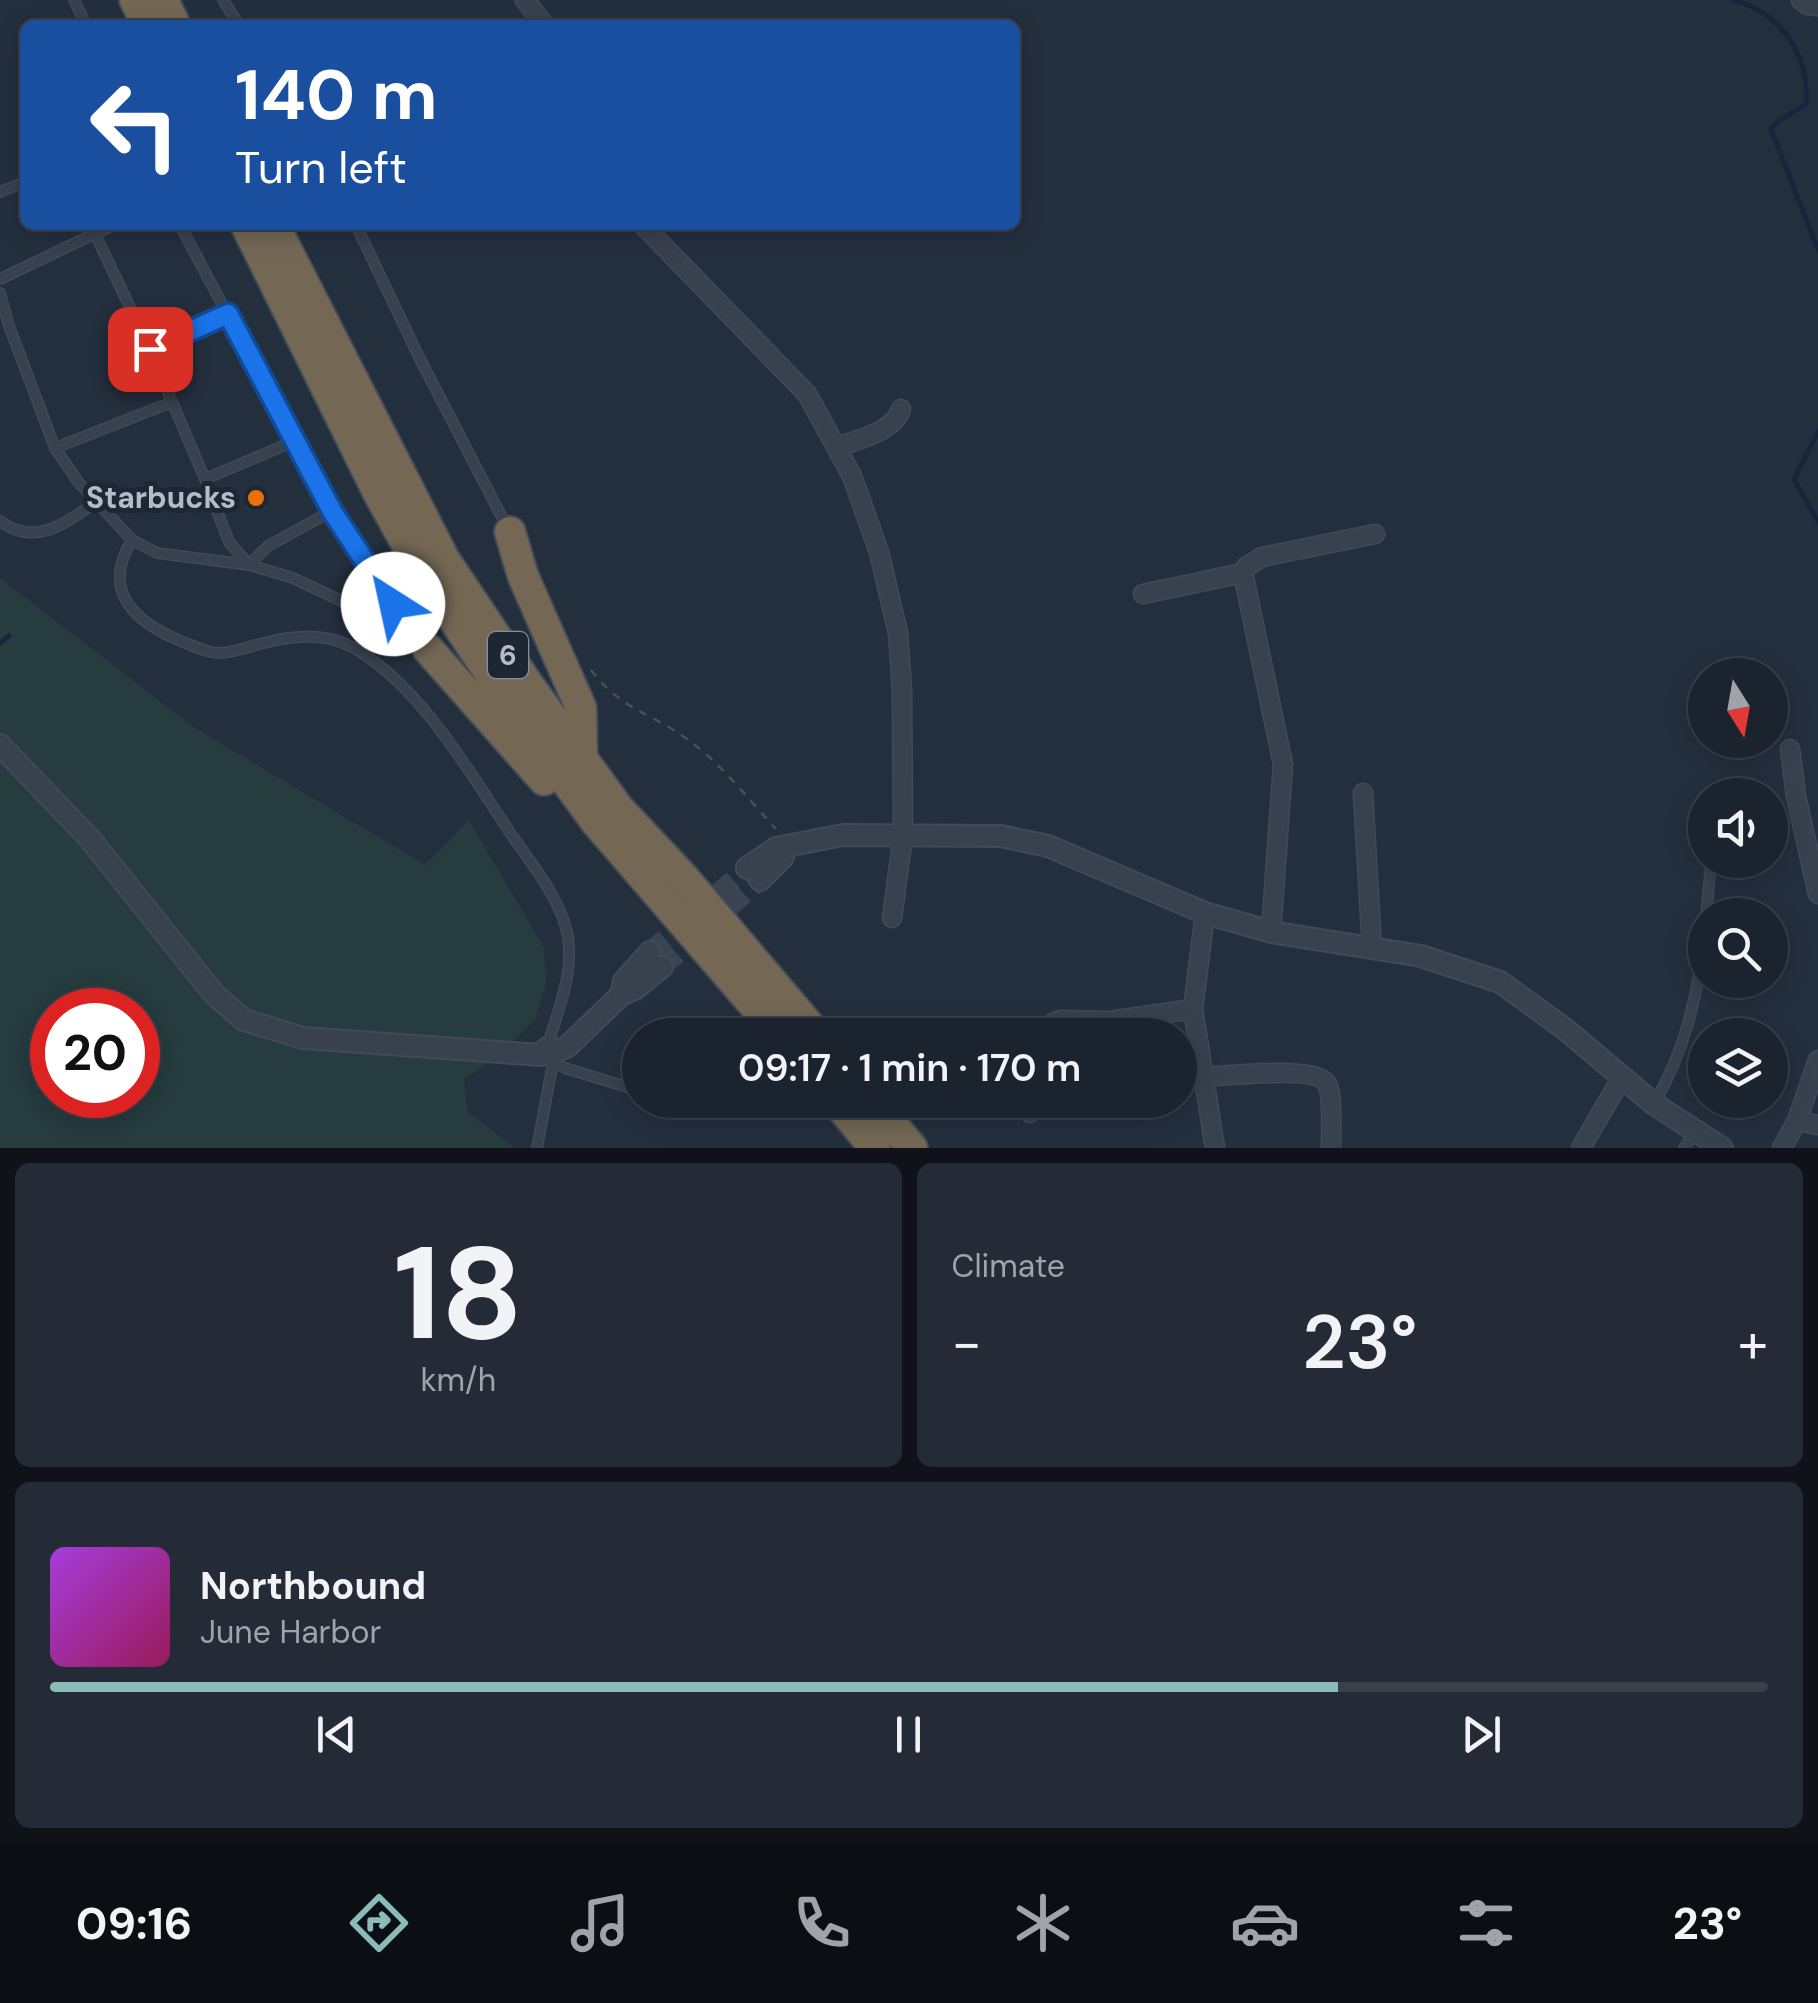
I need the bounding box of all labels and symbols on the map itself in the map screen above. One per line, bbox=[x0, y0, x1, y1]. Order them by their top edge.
pin bbox=[108, 307, 193, 392]
place label: Starbucks bbox=[86, 478, 236, 517]
marker: Starbucks bbox=[245, 487, 267, 509]
position arrow bbox=[341, 552, 445, 656]
road number: 6 bbox=[488, 632, 528, 678]
north arrow bbox=[1688, 658, 1788, 758]
speed limit sign: 20 bbox=[30, 988, 160, 1118]

